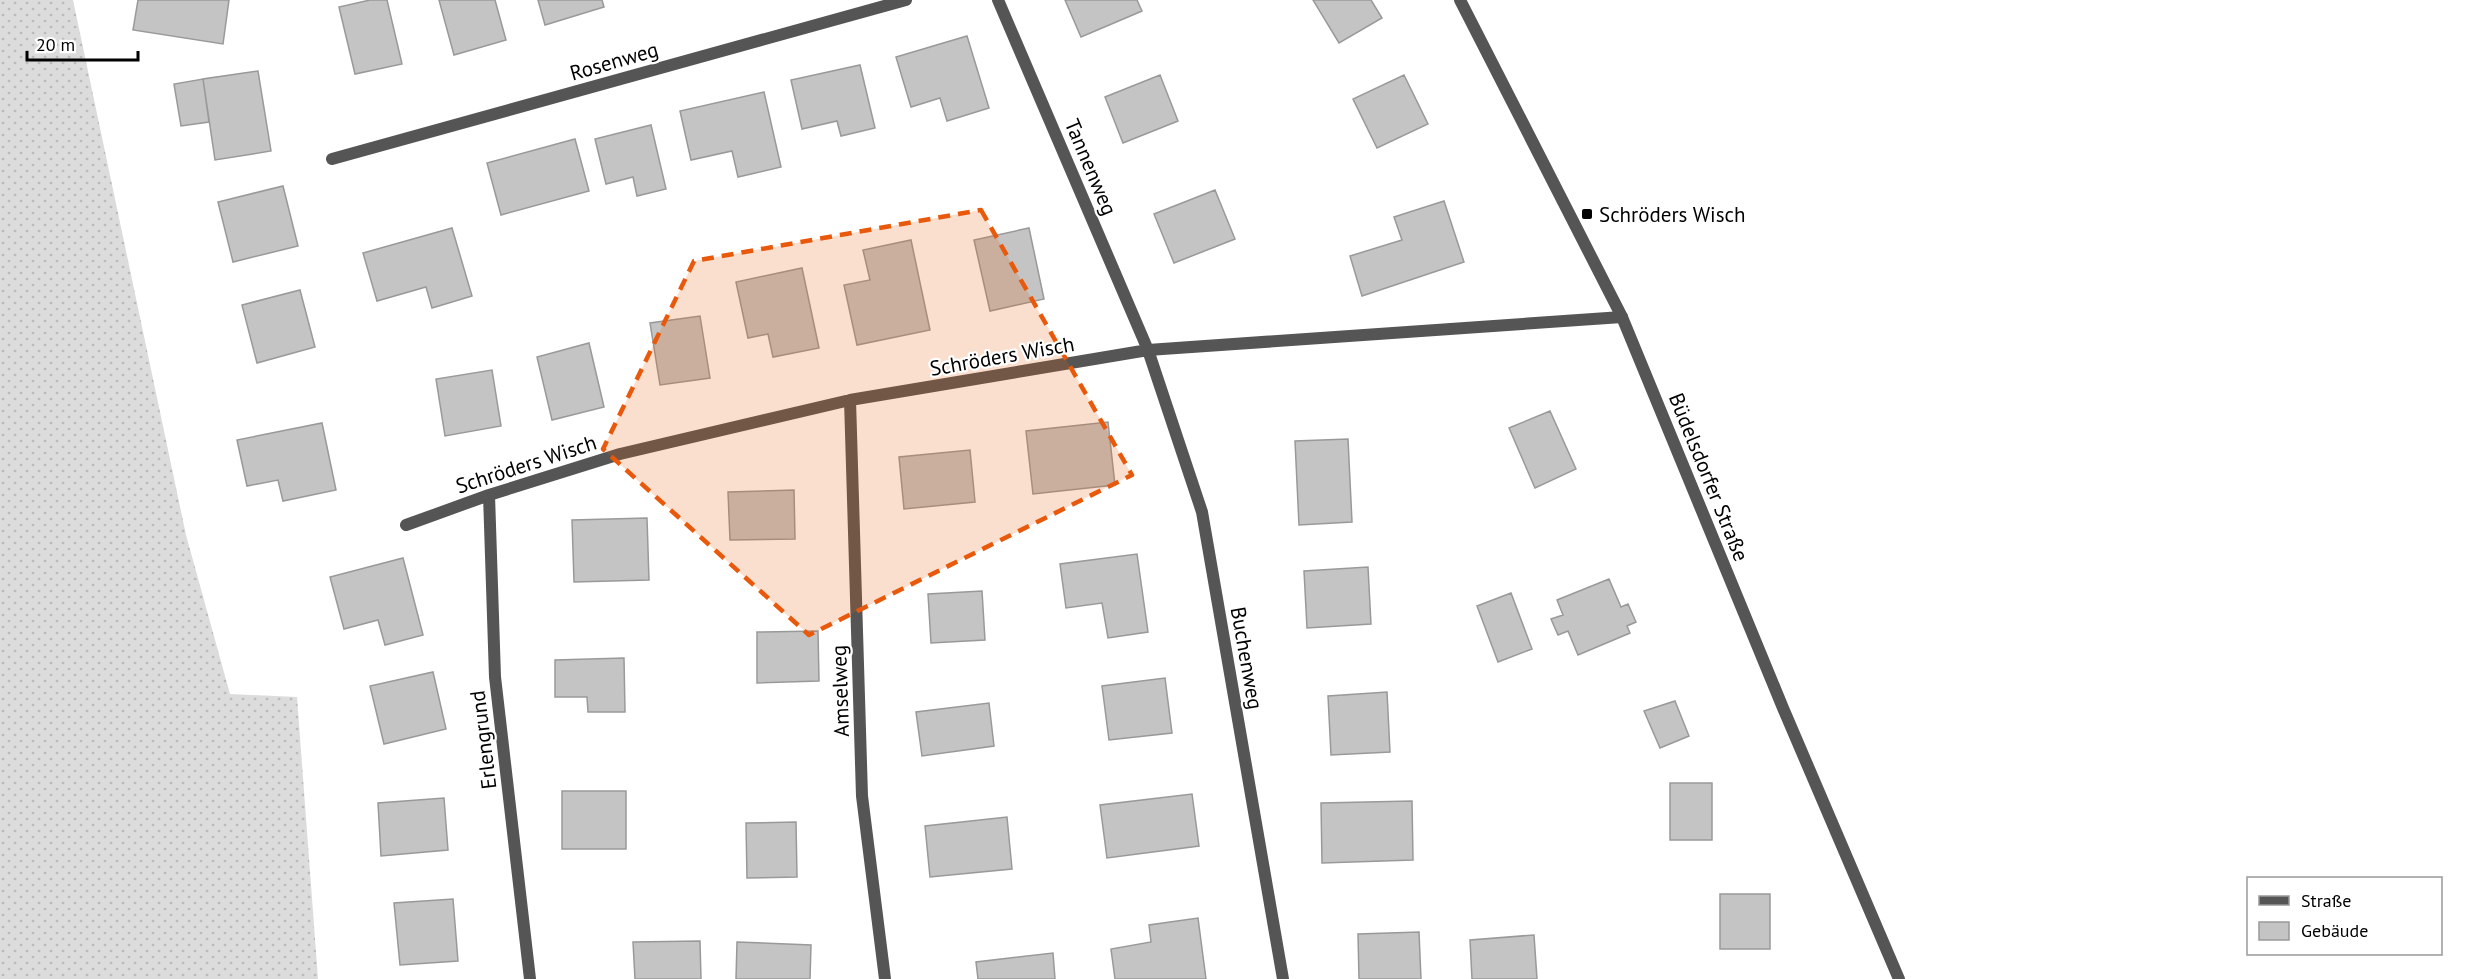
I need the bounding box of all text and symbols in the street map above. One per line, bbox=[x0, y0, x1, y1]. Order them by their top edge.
scale bar bbox=[27, 24, 138, 62]
text: 20 m bbox=[36, 33, 75, 56]
street label: Rosenweg bbox=[567, 36, 661, 86]
street label: Tannenweg bbox=[1059, 115, 1123, 219]
place label: Schröders Wisch bbox=[1599, 201, 1745, 228]
marker: Schröders Wisch bbox=[1580, 207, 1594, 221]
street label: Schröders Wisch bbox=[928, 330, 1076, 382]
street label: Büdelsdorfer Straße bbox=[1663, 389, 1755, 565]
street label: Schröders Wisch bbox=[452, 429, 600, 499]
street label: Buchenweg bbox=[1225, 605, 1269, 711]
street label: Amselweg bbox=[825, 645, 855, 737]
street label: Erlengrund bbox=[464, 689, 502, 791]
legend bbox=[2247, 877, 2442, 955]
text: Straße bbox=[2301, 889, 2352, 912]
text: Gebäude bbox=[2301, 919, 2368, 942]

